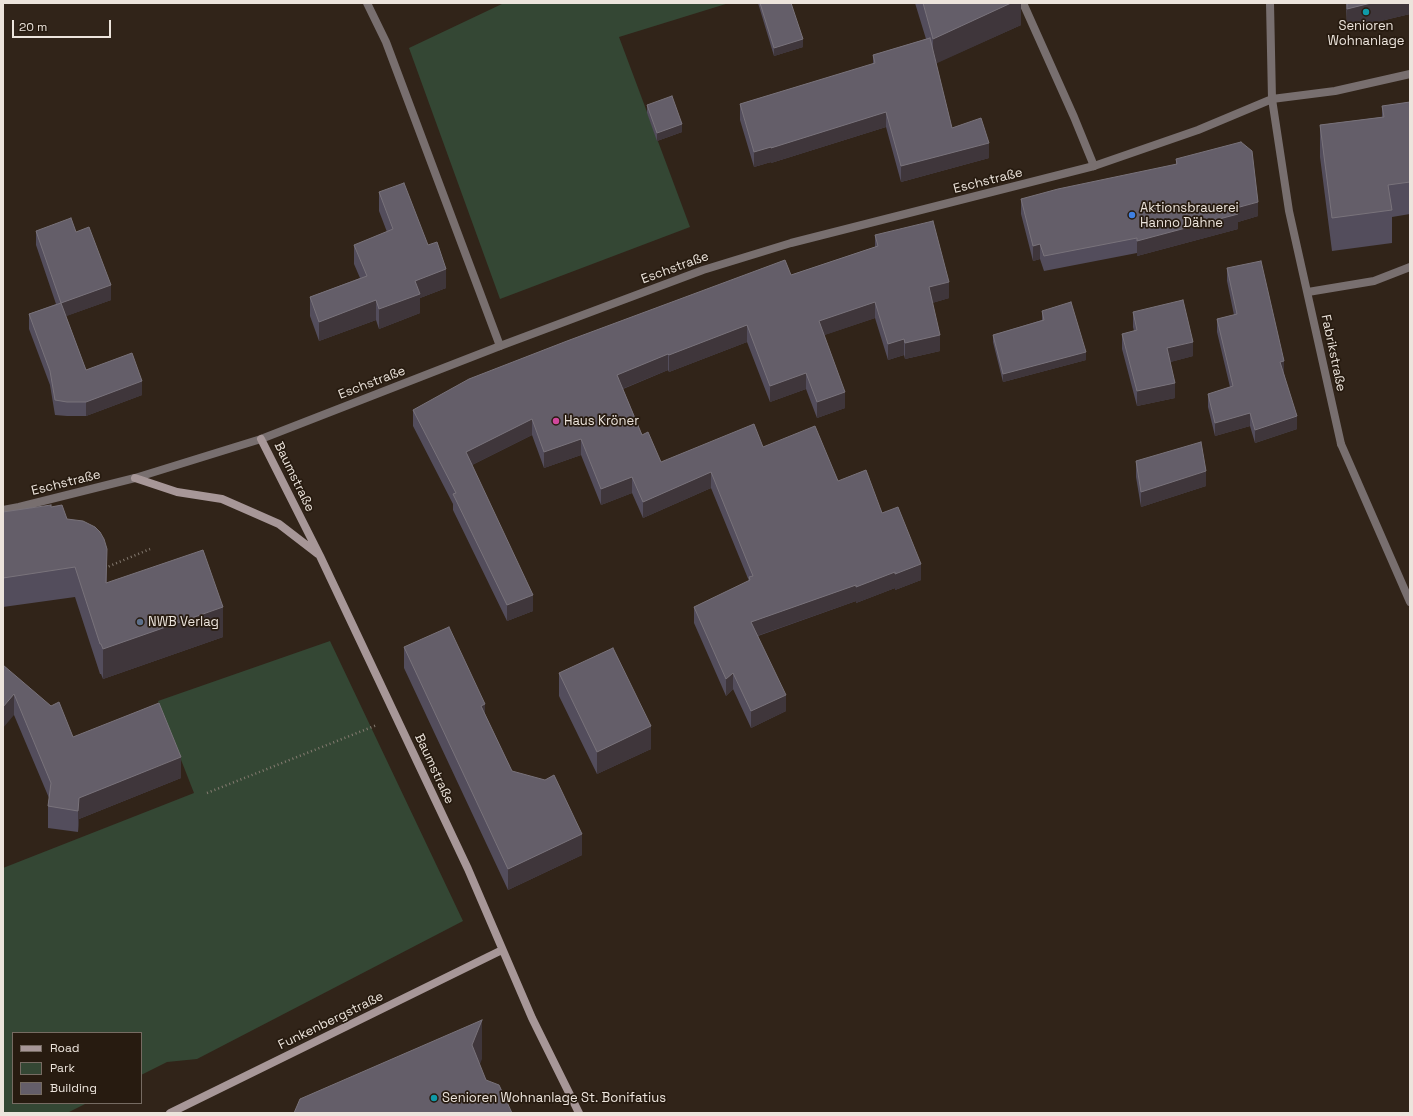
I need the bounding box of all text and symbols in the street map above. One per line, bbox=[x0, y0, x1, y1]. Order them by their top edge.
marker: Senioren Wohnanlage bbox=[1361, 7, 1371, 17]
scale bar bbox=[14, 12, 113, 38]
place label: Senioren Wohnanlage bbox=[1327, 18, 1405, 49]
text: 20 m bbox=[19, 19, 47, 35]
street label: Eschstraße bbox=[952, 165, 1024, 197]
place label: Aktionsbrauerei Hanno Dähne bbox=[1140, 200, 1239, 231]
marker: Aktionsbrauerei Hanno Dähne bbox=[1127, 210, 1137, 220]
street label: Eschstraße bbox=[639, 249, 711, 287]
street label: Fabrikstraße bbox=[1317, 313, 1349, 393]
street label: Eschstraße bbox=[336, 363, 408, 403]
place label: Haus Kröner bbox=[564, 413, 639, 429]
marker: Haus Kröner bbox=[551, 416, 561, 426]
street label: Baumstraße bbox=[270, 440, 318, 514]
street label: Eschstraße bbox=[30, 467, 102, 499]
place label: NWB Verlag bbox=[148, 614, 219, 630]
marker: NWB Verlag bbox=[135, 617, 145, 627]
street label: Baumstraße bbox=[411, 731, 457, 807]
street label: Funkenbergstraße bbox=[276, 989, 386, 1053]
legend bbox=[12, 1032, 142, 1104]
text: Road bbox=[50, 1040, 79, 1056]
text: Park bbox=[50, 1060, 75, 1076]
text: Building bbox=[50, 1080, 97, 1096]
place label: Senioren Wohnanlage St. Bonifatius bbox=[442, 1090, 666, 1106]
marker: Senioren Wohnanlage St. Bonifatius bbox=[429, 1093, 439, 1103]

